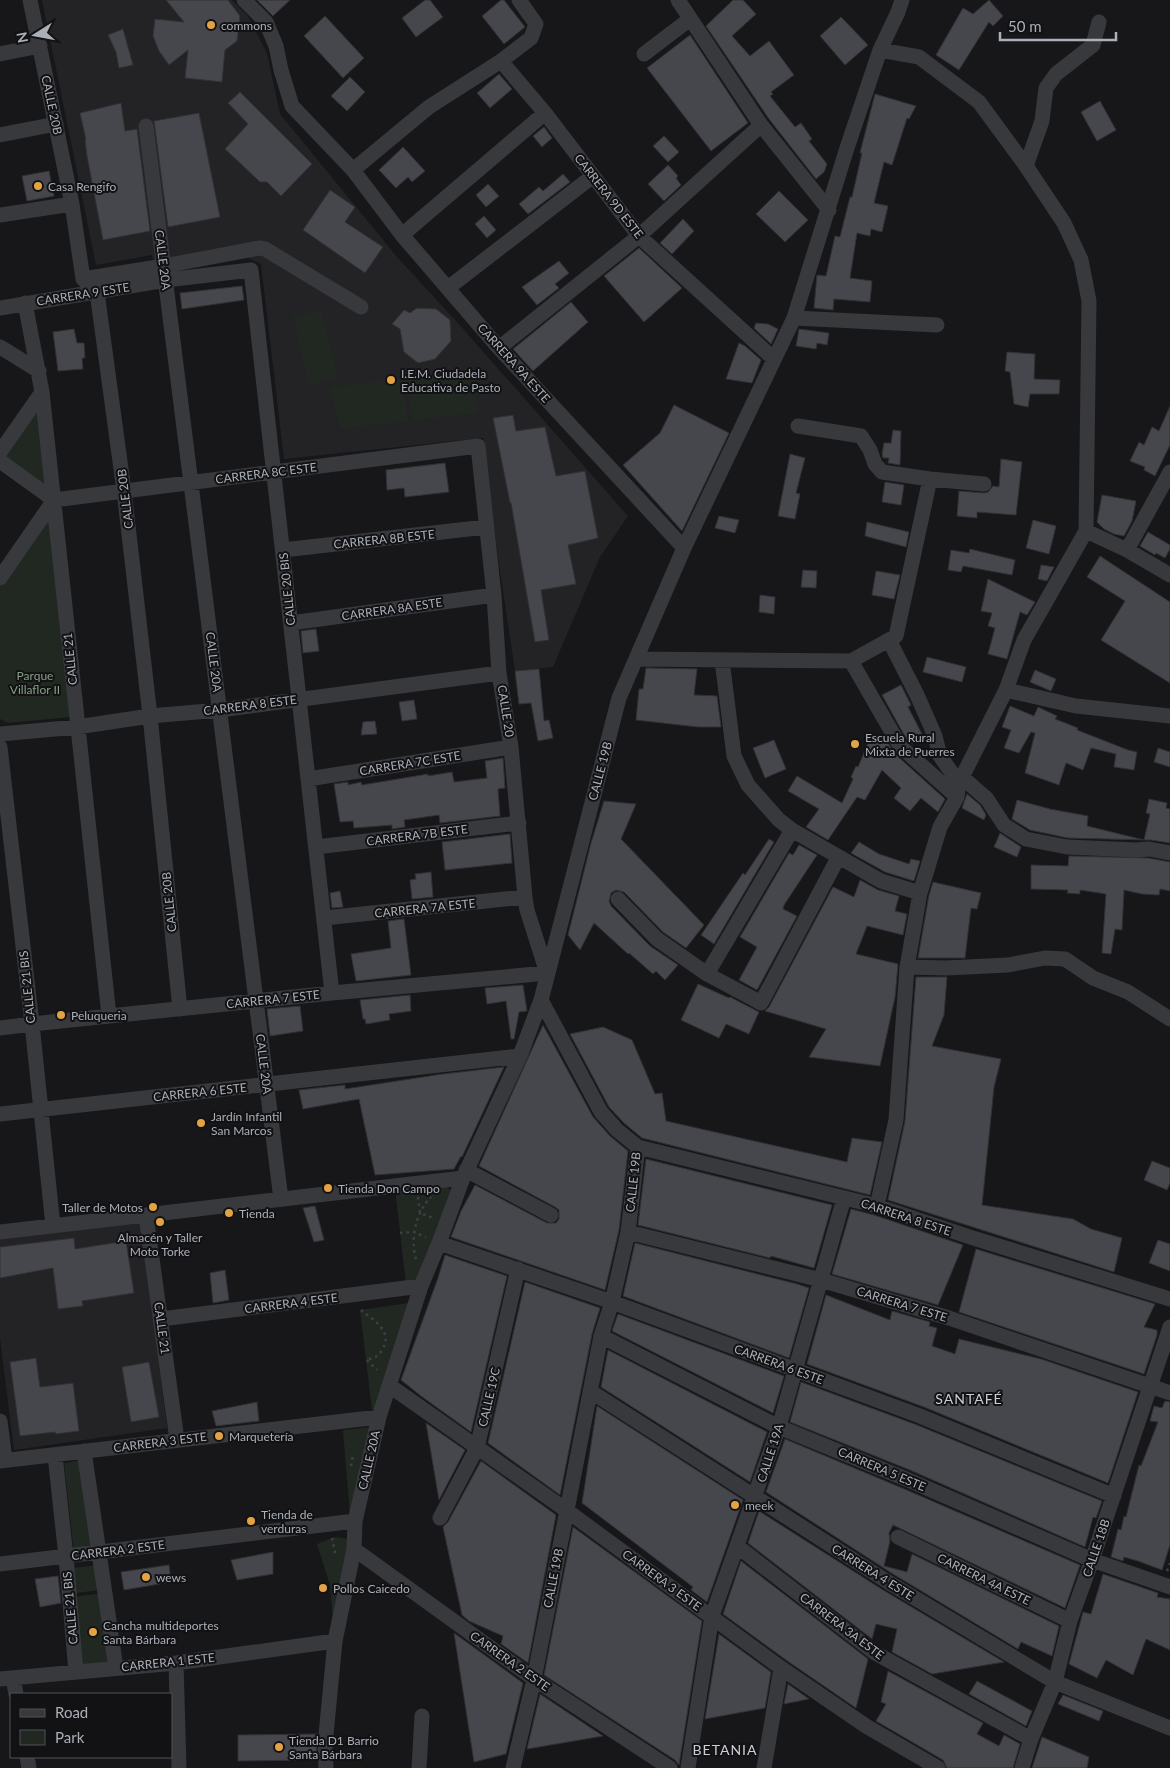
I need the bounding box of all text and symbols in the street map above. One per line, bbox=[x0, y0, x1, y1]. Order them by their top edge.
north arrow bbox=[10, 10, 60, 60]
scale bar bbox=[1000, 10, 1116, 42]
text: 50 m bbox=[1008, 17, 1042, 35]
place label: commons bbox=[221, 18, 272, 33]
marker: commons bbox=[205, 19, 217, 31]
text: N bbox=[12, 31, 31, 44]
street label: CALLE 20B bbox=[38, 74, 66, 136]
street label: CARRERA 9D ESTE bbox=[571, 151, 647, 241]
place label: Casa Rengifo bbox=[48, 179, 117, 194]
marker: Casa Rengifo bbox=[32, 180, 44, 192]
street label: CALLE 20A bbox=[152, 229, 174, 292]
street label: CARRERA 9 ESTE bbox=[35, 279, 131, 309]
street label: CARRERA 9A ESTE bbox=[474, 320, 554, 406]
place label: I.E.M. Ciudadela Educativa de Pasto bbox=[401, 366, 501, 395]
marker: I.E.M. Ciudadela Educativa de Pasto bbox=[385, 374, 397, 386]
street label: CARRERA 8C ESTE bbox=[214, 459, 318, 487]
street label: CALLE 20B bbox=[114, 468, 136, 530]
street label: CARRERA 8B ESTE bbox=[333, 526, 435, 552]
street label: CALLE 20 BIS bbox=[276, 552, 298, 626]
street label: CARRERA 8A ESTE bbox=[341, 594, 443, 623]
street label: CALLE 20A bbox=[203, 631, 225, 694]
street label: CALLE 21 bbox=[60, 632, 80, 686]
park label: Parque Villaflor II bbox=[10, 668, 60, 697]
street label: CALLE 20 bbox=[494, 684, 518, 738]
street label: CARRERA 8 ESTE bbox=[202, 692, 298, 718]
place label: Escuela Rural Mixta de Puerres bbox=[865, 730, 955, 759]
marker: Escuela Rural Mixta de Puerres bbox=[849, 738, 861, 750]
street label: CALLE 19B bbox=[585, 740, 615, 802]
street label: CARRERA 7C ESTE bbox=[358, 748, 462, 778]
street label: CARRERA 7B ESTE bbox=[366, 821, 468, 849]
street label: CALLE 20B bbox=[158, 871, 180, 933]
street label: CARRERA 7A ESTE bbox=[374, 895, 476, 921]
street label: CALLE 21 BIS bbox=[16, 950, 38, 1024]
street label: CARRERA 7 ESTE bbox=[226, 987, 321, 1011]
place label: Peluqueria bbox=[71, 1008, 127, 1023]
marker: Peluqueria bbox=[55, 1009, 67, 1021]
street label: CALLE 20A bbox=[253, 1033, 275, 1096]
street label: CARRERA 6 ESTE bbox=[153, 1080, 248, 1104]
place label: Jardín Infantil San Marcos bbox=[211, 1109, 282, 1138]
marker: Jardín Infantil San Marcos bbox=[195, 1117, 207, 1129]
street label: CALLE 19B bbox=[622, 1151, 644, 1213]
place label: Tienda Don Campo bbox=[338, 1181, 440, 1196]
marker: Tienda Don Campo bbox=[322, 1182, 334, 1194]
street label: CARRERA 8 ESTE bbox=[859, 1195, 953, 1239]
place label: Taller de Motos bbox=[62, 1200, 143, 1215]
marker: Taller de Motos bbox=[147, 1201, 159, 1213]
place label: Tienda bbox=[239, 1206, 275, 1221]
marker: Tienda bbox=[223, 1207, 235, 1219]
marker: Almacén y Taller Moto Torke bbox=[154, 1216, 166, 1228]
place label: Almacén y Taller Moto Torke bbox=[118, 1230, 203, 1259]
street label: CARRERA 7 ESTE bbox=[855, 1283, 949, 1325]
street label: CARRERA 4 ESTE bbox=[243, 1290, 339, 1316]
street label: CALLE 21 bbox=[151, 1301, 173, 1355]
street label: CARRERA 6 ESTE bbox=[732, 1341, 826, 1387]
street label: CALLE 19C bbox=[475, 1366, 503, 1428]
district label: SANTAFÉ bbox=[935, 1390, 1003, 1407]
street label: CALLE 19A bbox=[754, 1421, 787, 1484]
street label: CALLE 20A bbox=[355, 1428, 383, 1491]
street label: CARRERA 3 ESTE bbox=[112, 1429, 208, 1455]
place label: Marquetería bbox=[229, 1429, 294, 1444]
marker: Marquetería bbox=[213, 1430, 225, 1442]
street label: CARRERA 5 ESTE bbox=[836, 1444, 928, 1494]
place label: meek bbox=[745, 1498, 775, 1513]
marker: meek bbox=[729, 1499, 741, 1511]
place label: Tienda de verduras bbox=[261, 1507, 313, 1536]
marker: Tienda de verduras bbox=[245, 1515, 257, 1527]
street label: CALLE 18B bbox=[1079, 1517, 1113, 1579]
street label: CARRERA 2 ESTE bbox=[70, 1537, 166, 1563]
street label: CARRERA 4 ESTE bbox=[829, 1541, 917, 1603]
street label: CARRERA 3 ESTE bbox=[620, 1546, 704, 1614]
street label: CALLE 19B bbox=[540, 1547, 566, 1609]
street label: CARRERA 4A ESTE bbox=[935, 1550, 1033, 1608]
place label: wews bbox=[156, 1570, 186, 1585]
street label: CALLE 21 BIS bbox=[59, 1571, 81, 1645]
marker: wews bbox=[140, 1571, 152, 1583]
place label: Pollos Caicedo bbox=[333, 1581, 410, 1596]
marker: Pollos Caicedo bbox=[317, 1582, 329, 1594]
street label: CARRERA 3A ESTE bbox=[797, 1589, 887, 1663]
place label: Cancha multideportes Santa Bárbara bbox=[103, 1618, 219, 1647]
marker: Cancha multideportes Santa Bárbara bbox=[87, 1626, 99, 1638]
street label: CARRERA 2 ESTE bbox=[467, 1628, 553, 1694]
street label: CARRERA 1 ESTE bbox=[121, 1650, 216, 1674]
legend bbox=[10, 1693, 172, 1758]
text: Road bbox=[55, 1703, 88, 1721]
text: Park bbox=[55, 1728, 85, 1746]
place label: Tienda D1 Barrio Santa Bárbara bbox=[289, 1733, 379, 1762]
marker: Tienda D1 Barrio Santa Bárbara bbox=[273, 1741, 285, 1753]
district label: BETANIA bbox=[693, 1741, 758, 1758]

